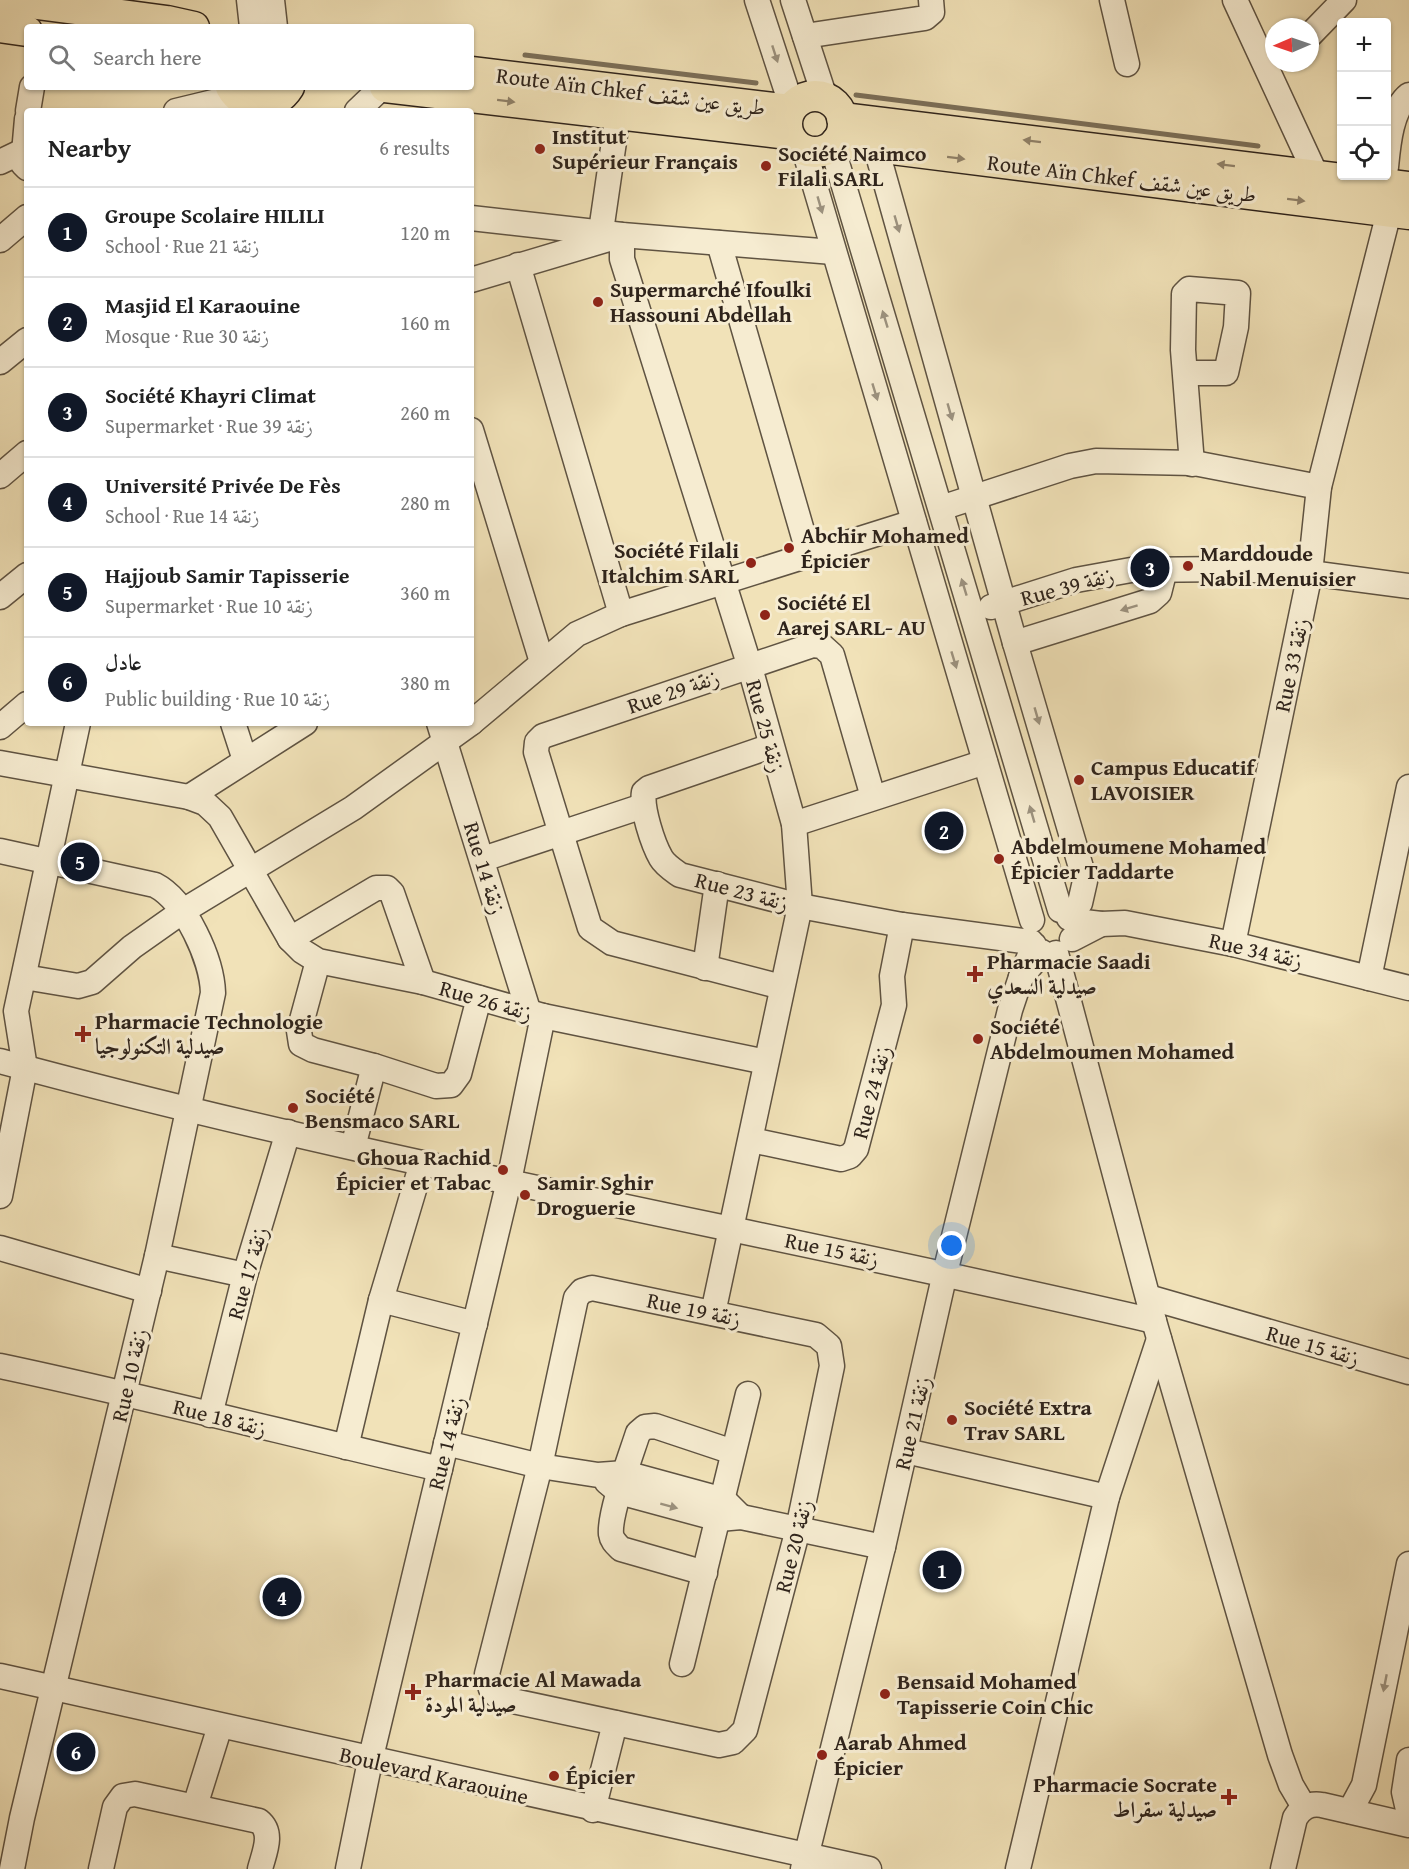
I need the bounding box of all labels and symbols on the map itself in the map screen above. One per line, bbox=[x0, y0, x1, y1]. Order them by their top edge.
north arrow bbox=[1265, 18, 1319, 72]
one-way arrow bbox=[771, 45, 780, 63]
street label: Route Aïn Chkef طريق عين شقف bbox=[495, 59, 767, 123]
one-way arrow bbox=[496, 96, 515, 106]
place label: Institut Supérieur Français bbox=[552, 120, 738, 177]
one-way arrow bbox=[1023, 136, 1042, 146]
place label: Société Naimco Filali SARL bbox=[778, 137, 927, 194]
marker: Institut Supérieur Français bbox=[533, 142, 547, 156]
street label: Route Aïn Chkef طريق عين شقف bbox=[986, 146, 1258, 210]
one-way arrow bbox=[947, 153, 966, 162]
marker: Société Naimco Filali SARL bbox=[759, 159, 773, 173]
one-way arrow bbox=[1216, 160, 1235, 169]
one-way arrow bbox=[1286, 195, 1305, 205]
one-way arrow bbox=[816, 197, 825, 215]
one-way arrow bbox=[893, 215, 903, 233]
place label: Supermarché Ifoulki Hassouni Abdellah bbox=[610, 273, 812, 330]
marker: Supermarché Ifoulki Hassouni Abdellah bbox=[591, 295, 605, 309]
one-way arrow bbox=[880, 310, 889, 328]
one-way arrow bbox=[871, 384, 880, 402]
one-way arrow bbox=[946, 403, 955, 421]
place label: Abchir Mohamed Épicier bbox=[801, 519, 969, 576]
place label: Société Filali Italchim SARL bbox=[601, 534, 740, 591]
place label: Marddoude Nabil Menuisier bbox=[1200, 537, 1356, 594]
marker: Abchir Mohamed Épicier bbox=[782, 541, 796, 555]
pin: 3 bbox=[1130, 546, 1170, 590]
marker: Société Filali Italchim SARL bbox=[744, 556, 758, 570]
street label: Rue 39 زنقة bbox=[1017, 558, 1117, 614]
marker: Marddoude Nabil Menuisier bbox=[1181, 559, 1195, 573]
one-way arrow bbox=[959, 578, 968, 596]
place label: Société El Aarej SARL- AU bbox=[777, 586, 926, 643]
one-way arrow bbox=[1120, 604, 1138, 613]
marker: Société El Aarej SARL- AU bbox=[758, 608, 772, 622]
street label: Rue 33 زنقة bbox=[1265, 615, 1317, 715]
one-way arrow bbox=[950, 651, 959, 669]
street label: Rue 29 زنقة bbox=[623, 660, 723, 722]
street label: Rue 25 زنقة bbox=[738, 676, 794, 776]
one-way arrow bbox=[1033, 707, 1042, 725]
place label: Campus Educatif LAVOISIER bbox=[1091, 751, 1257, 808]
marker: Campus Educatif LAVOISIER bbox=[1072, 773, 1086, 787]
one-way arrow bbox=[1027, 805, 1036, 823]
pin: 2 bbox=[924, 808, 964, 854]
street label: Rue 14 زنقة bbox=[456, 818, 514, 918]
place label: Abdelmoumene Mohamed Épicier Taddarte bbox=[1011, 830, 1266, 887]
pin: 5 bbox=[60, 840, 100, 884]
marker: Abdelmoumene Mohamed Épicier Taddarte bbox=[992, 852, 1006, 866]
street label: Rue 23 زنقة bbox=[692, 863, 792, 919]
street label: Rue 34 زنقة bbox=[1206, 924, 1306, 976]
place label: Pharmacie Saadi صيدلية السعدي bbox=[987, 945, 1151, 1005]
marker: Pharmacie Saadi صيدلية السعدي bbox=[968, 967, 982, 981]
street label: Rue 26 زنقة bbox=[436, 971, 536, 1029]
place label: Pharmacie Technologie صيدلية التكنولوجيا bbox=[95, 1005, 323, 1062]
place label: Société Abdelmoumen Mohamed bbox=[990, 1010, 1235, 1067]
marker: Pharmacie Technologie صيدلية التكنولوجيا bbox=[76, 1027, 90, 1041]
marker: Société Abdelmoumen Mohamed bbox=[971, 1032, 985, 1046]
street label: Rue 24 زنقة bbox=[843, 1042, 899, 1142]
place label: Société Bensmaco SARL bbox=[305, 1079, 460, 1136]
marker: Société Bensmaco SARL bbox=[286, 1101, 300, 1115]
place label: Ghoua Rachid Épicier et Tabac bbox=[336, 1141, 491, 1198]
marker: Ghoua Rachid Épicier et Tabac bbox=[496, 1163, 510, 1177]
place label: Samir Sghir Droguerie bbox=[537, 1166, 654, 1223]
marker: Samir Sghir Droguerie bbox=[518, 1188, 532, 1202]
street label: Rue 17 زنقة bbox=[218, 1223, 276, 1323]
street label: Rue 15 زنقة bbox=[782, 1223, 882, 1275]
your location bbox=[937, 1231, 966, 1260]
street label: Rue 19 زنقة bbox=[644, 1283, 744, 1335]
street label: Rue 15 زنقة bbox=[1263, 1316, 1363, 1374]
street label: Rue 10 زنقة bbox=[103, 1325, 155, 1425]
street label: Rue 21 زنقة bbox=[886, 1373, 938, 1473]
street label: Rue 18 زنقة bbox=[170, 1390, 270, 1444]
place label: Société Extra Trav SARL bbox=[964, 1391, 1093, 1448]
street label: Rue 14 زنقة bbox=[419, 1393, 473, 1493]
marker: Société Extra Trav SARL bbox=[945, 1413, 959, 1427]
street label: Rue 20 زنقة bbox=[766, 1496, 820, 1596]
one-way arrow bbox=[660, 1502, 678, 1511]
pin: 1 bbox=[922, 1548, 962, 1592]
pin: 4 bbox=[262, 1574, 302, 1620]
place label: Pharmacie Al Mawada صيدلية المودة bbox=[425, 1663, 642, 1720]
place label: Bensaid Mohamed Tapisserie Coin Chic bbox=[897, 1665, 1093, 1722]
one-way arrow bbox=[1380, 1673, 1389, 1692]
marker: Pharmacie Al Mawada صيدلية المودة bbox=[406, 1685, 420, 1699]
marker: Bensaid Mohamed Tapisserie Coin Chic bbox=[878, 1687, 892, 1701]
place label: Aarab Ahmed Épicier bbox=[834, 1726, 967, 1783]
pin: 6 bbox=[56, 1730, 96, 1774]
street label: Boulevard Karaouine bbox=[336, 1738, 532, 1812]
marker: Aarab Ahmed Épicier bbox=[815, 1748, 829, 1762]
place label: Épicier bbox=[566, 1760, 635, 1792]
place label: Pharmacie Socrate صيدلية سقراط bbox=[1033, 1768, 1217, 1825]
marker: Épicier bbox=[547, 1769, 561, 1783]
marker: Pharmacie Socrate صيدلية سقراط bbox=[1222, 1790, 1236, 1804]

